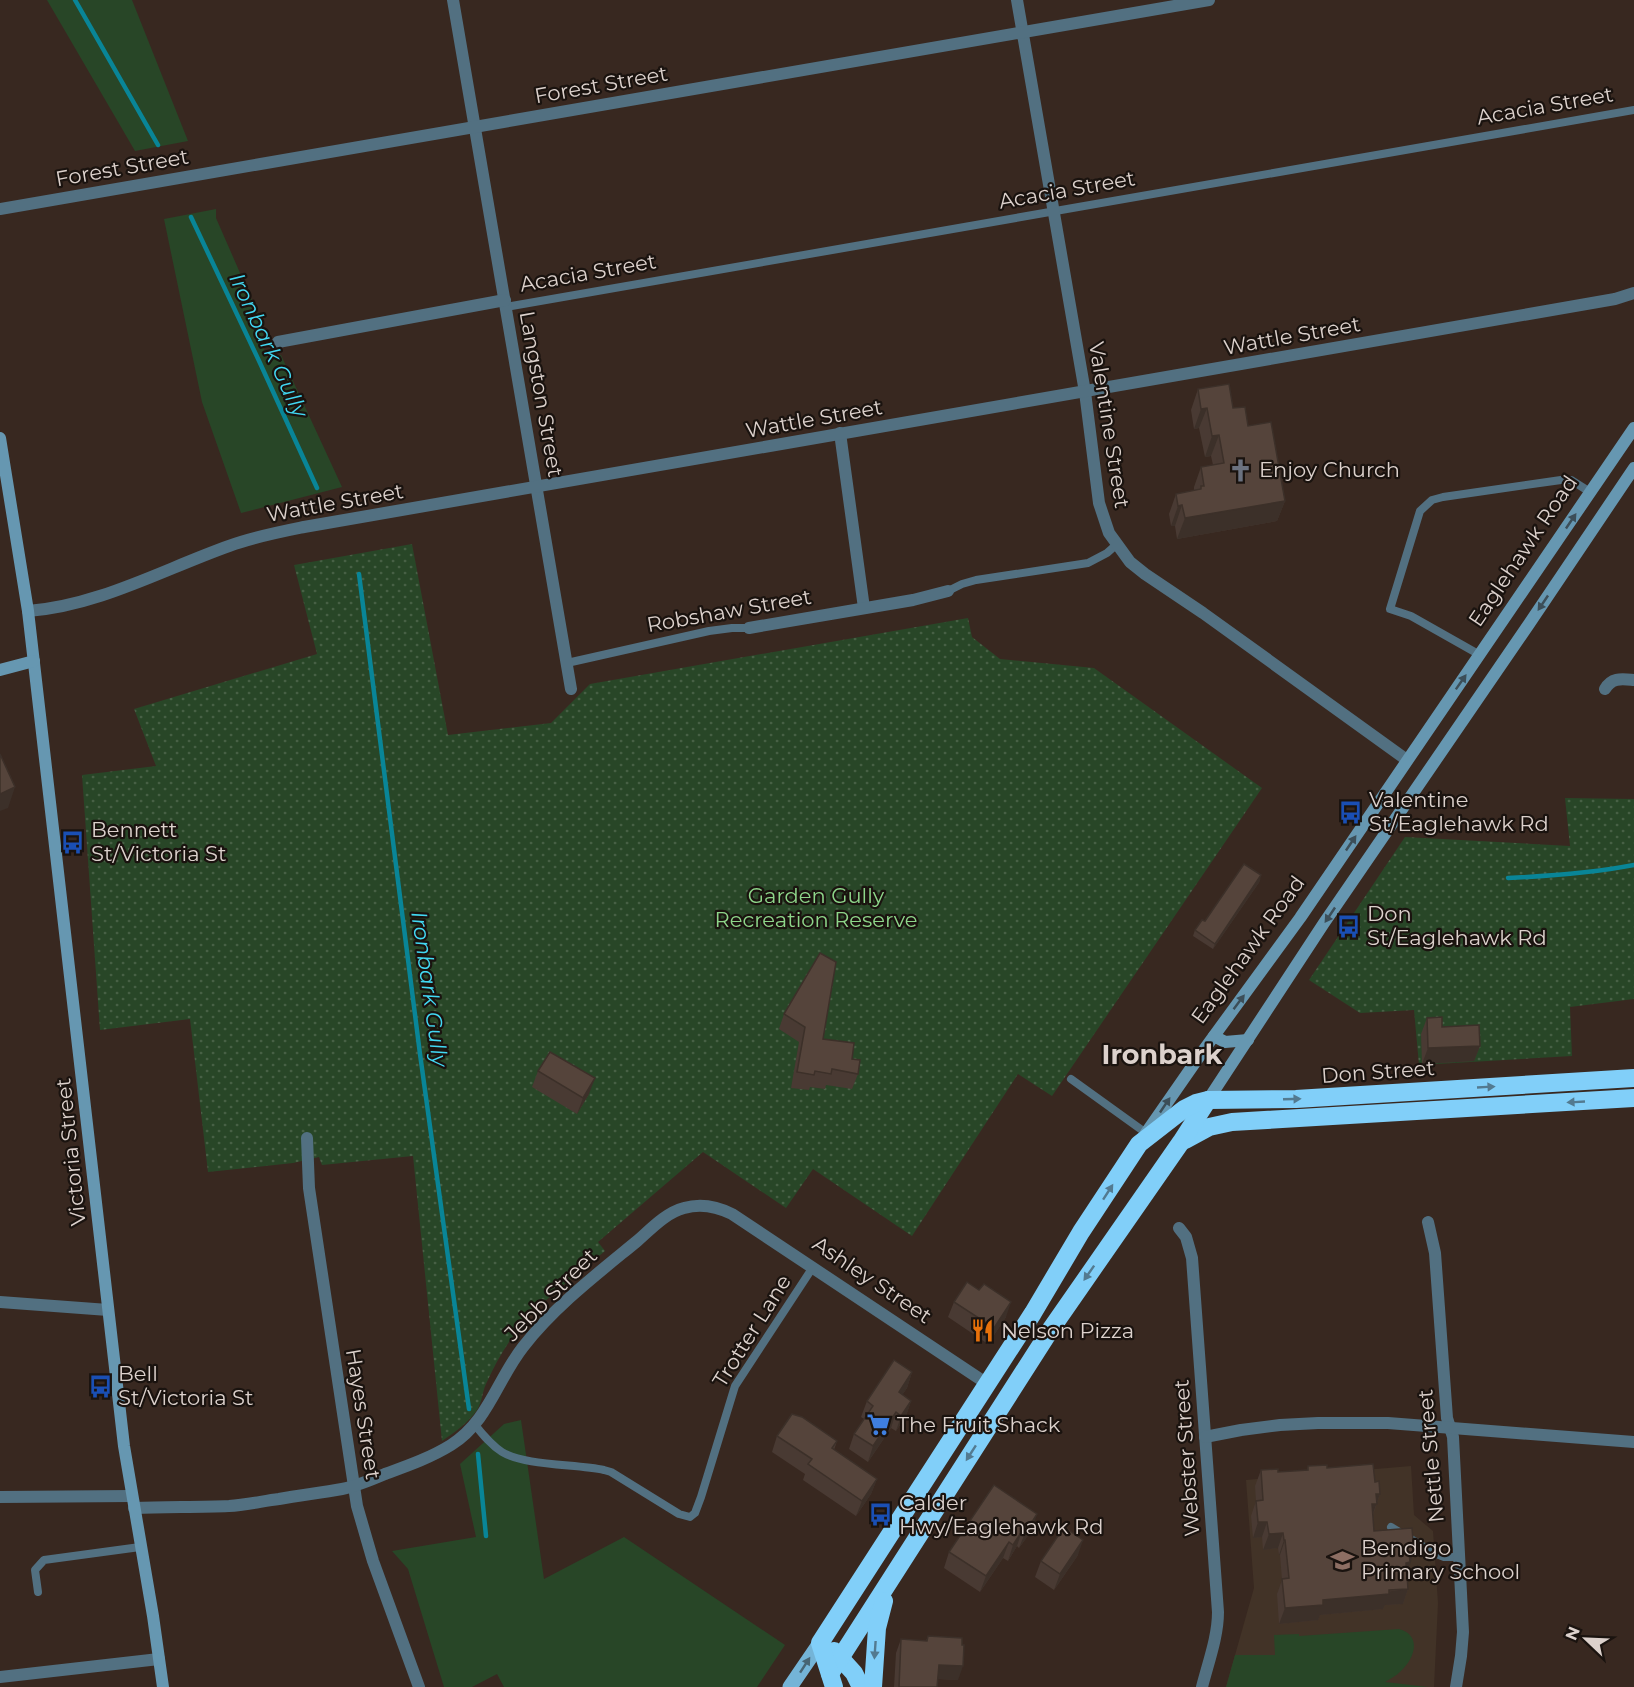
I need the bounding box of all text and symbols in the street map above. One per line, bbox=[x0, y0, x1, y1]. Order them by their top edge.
street label: Forest Street bbox=[532, 61, 669, 109]
street label: Acacia Street bbox=[1475, 81, 1615, 130]
street label: Forest Street bbox=[53, 144, 190, 192]
street label: Acacia Street bbox=[997, 165, 1137, 214]
street label: Acacia Street bbox=[518, 248, 658, 297]
water label: Ironbark Gully bbox=[223, 269, 315, 424]
street label: Langston Street bbox=[515, 309, 568, 479]
street label: Wattle Street bbox=[1221, 311, 1362, 360]
street label: Valentine Street bbox=[1084, 340, 1135, 510]
street label: Wattle Street bbox=[743, 394, 884, 443]
church icon: Enjoy Church bbox=[1228, 457, 1254, 483]
place label: Enjoy Church bbox=[1259, 457, 1400, 482]
street label: Eaglehawk Road bbox=[1463, 470, 1582, 631]
street label: Wattle Street bbox=[264, 478, 405, 527]
one-way arrow bbox=[1565, 513, 1576, 529]
street label: Robshaw Street bbox=[645, 584, 813, 637]
one-way arrow bbox=[1537, 595, 1549, 611]
one-way arrow bbox=[1455, 675, 1467, 691]
place label: Valentine St/Eaglehawk Rd bbox=[1369, 787, 1549, 836]
bus stop icon: Valentine St/Eaglehawk Rd bbox=[1338, 799, 1364, 825]
place label: Bennett St/Victoria St bbox=[91, 817, 227, 866]
bus stop icon: Bennett St/Victoria St bbox=[60, 829, 86, 855]
one-way arrow bbox=[1345, 835, 1356, 851]
street label: Eaglehawk Road bbox=[1186, 871, 1310, 1029]
park label: Garden Gully Recreation Reserve bbox=[715, 883, 917, 932]
place label: Don St/Eaglehawk Rd bbox=[1367, 901, 1547, 950]
one-way arrow bbox=[1324, 906, 1336, 922]
water label: Ironbark Gully bbox=[405, 910, 454, 1071]
bus stop icon: Don St/Eaglehawk Rd bbox=[1336, 913, 1362, 939]
one-way arrow bbox=[1232, 995, 1244, 1010]
district label: Ironbark bbox=[1102, 1038, 1223, 1071]
street label: Don Street bbox=[1320, 1055, 1436, 1088]
street label: Victoria Street bbox=[50, 1077, 91, 1227]
one-way arrow bbox=[1477, 1083, 1496, 1092]
one-way arrow bbox=[1282, 1095, 1301, 1104]
one-way arrow bbox=[1159, 1097, 1170, 1113]
one-way arrow bbox=[1566, 1098, 1585, 1107]
one-way arrow bbox=[1102, 1184, 1114, 1200]
street label: Ashley Street bbox=[808, 1231, 936, 1329]
street label: Jebb Street bbox=[498, 1243, 602, 1347]
one-way arrow bbox=[1083, 1264, 1095, 1280]
street label: Trotter Lane bbox=[707, 1270, 796, 1392]
restaurant icon: Nelson Pizza bbox=[970, 1318, 996, 1344]
place label: Nelson Pizza bbox=[1001, 1318, 1134, 1343]
street label: Hayes Street bbox=[341, 1347, 386, 1481]
place label: Bell St/Victoria St bbox=[118, 1361, 254, 1410]
bus stop icon: Bell St/Victoria St bbox=[87, 1373, 113, 1399]
street label: Webster Street bbox=[1169, 1379, 1204, 1538]
street label: Nettle Street bbox=[1412, 1388, 1449, 1524]
supermarket icon: The Fruit Shack bbox=[866, 1412, 892, 1438]
place label: The Fruit Shack bbox=[897, 1412, 1061, 1437]
one-way arrow bbox=[965, 1445, 976, 1461]
place label: Calder Hwy/Eaglehawk Rd bbox=[899, 1490, 1104, 1539]
bus stop icon: Calder Hwy/Eaglehawk Rd bbox=[868, 1502, 894, 1528]
place label: Bendigo Primary School bbox=[1361, 1535, 1520, 1584]
school or university icon: Bendigo Primary School bbox=[1330, 1547, 1356, 1573]
north arrow bbox=[1556, 1609, 1616, 1669]
text: N bbox=[1561, 1624, 1584, 1643]
one-way arrow bbox=[870, 1641, 880, 1660]
one-way arrow bbox=[799, 1657, 810, 1673]

